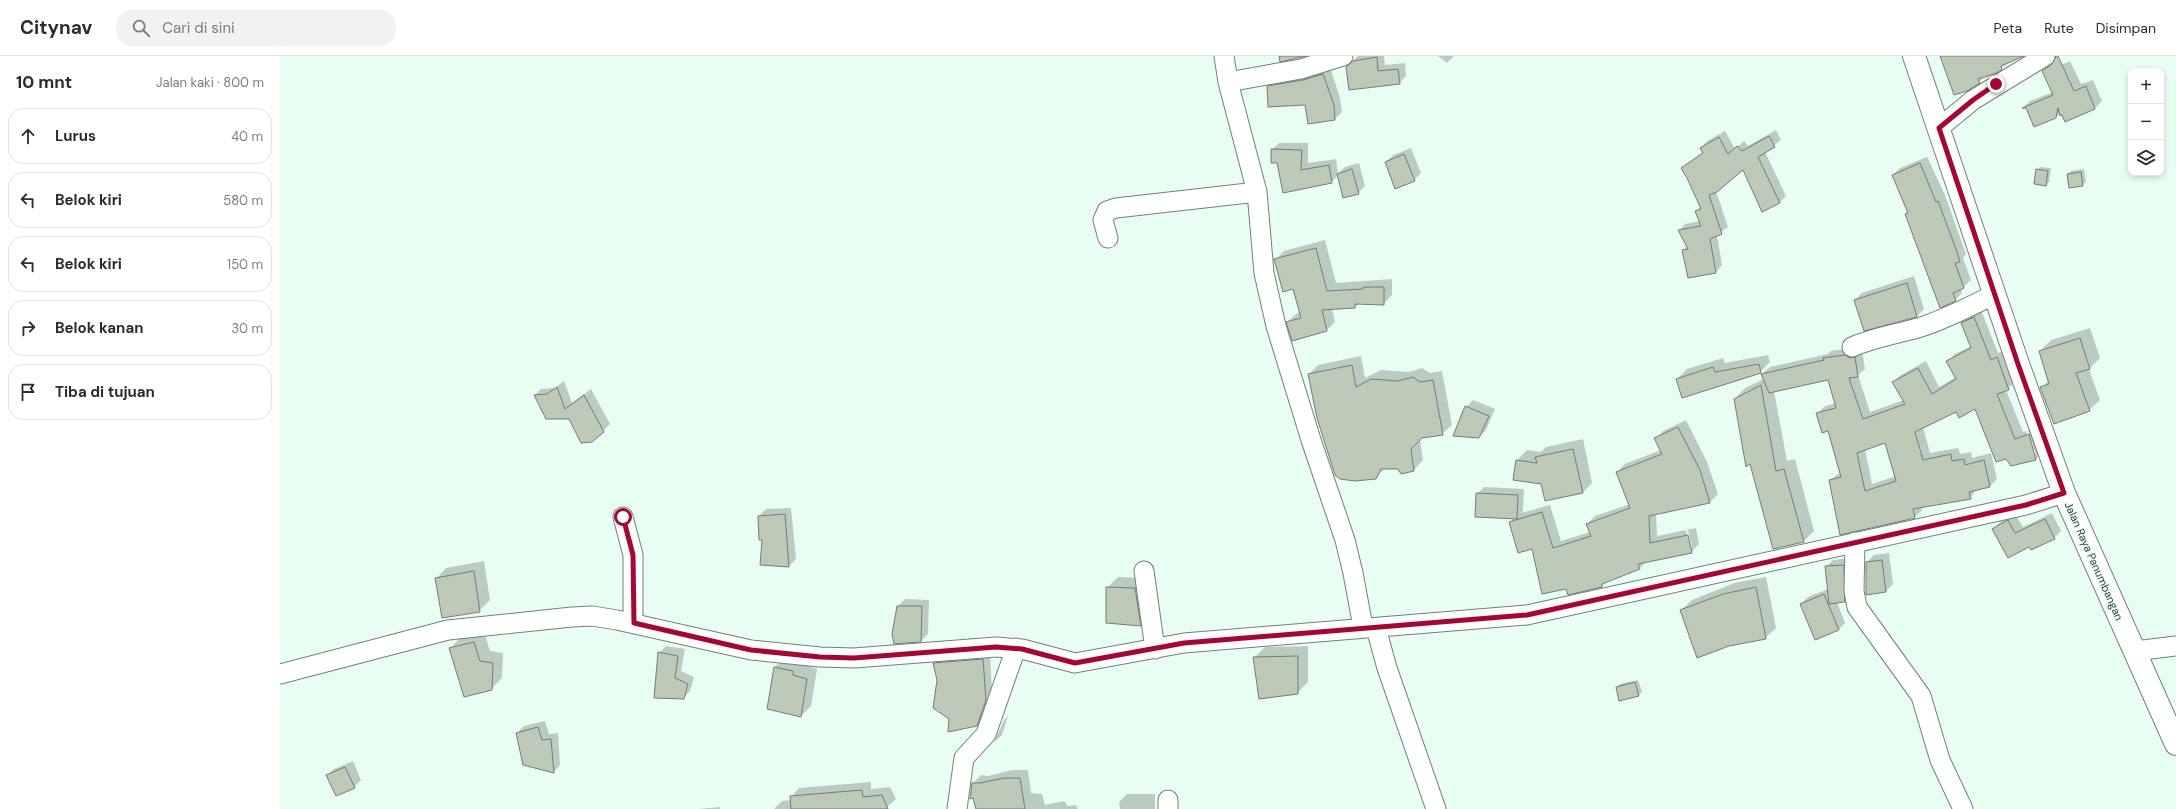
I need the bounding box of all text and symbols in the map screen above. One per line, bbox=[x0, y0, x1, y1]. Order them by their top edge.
search box bbox=[116, 10, 396, 46]
text: Citynav bbox=[20, 15, 92, 40]
icon: search bbox=[130, 17, 152, 39]
text: Cari di sini bbox=[162, 18, 235, 38]
text: Peta bbox=[1994, 19, 2022, 37]
text: Rute bbox=[2044, 19, 2074, 37]
text: Disimpan bbox=[2096, 19, 2156, 37]
map controls bbox=[2128, 68, 2164, 176]
button: + bbox=[2128, 68, 2164, 104]
text: 10 mnt bbox=[16, 71, 72, 93]
text: Jalan kaki · 800 m bbox=[156, 74, 264, 91]
route end bbox=[1987, 75, 2005, 93]
button: − bbox=[2128, 104, 2164, 140]
icon: ahead bbox=[17, 125, 39, 147]
text: Lurus bbox=[55, 126, 96, 146]
text: 40 m bbox=[231, 128, 263, 145]
button: layers bbox=[2128, 140, 2164, 176]
icon: left bbox=[17, 189, 39, 211]
text: Belok kiri bbox=[55, 190, 122, 210]
text: 580 m bbox=[223, 192, 263, 209]
icon: left bbox=[17, 253, 39, 275]
text: Belok kiri bbox=[55, 254, 122, 274]
text: 150 m bbox=[227, 256, 263, 273]
icon: right bbox=[17, 317, 39, 339]
text: Belok kanan bbox=[55, 318, 143, 338]
text: 30 m bbox=[231, 320, 263, 337]
icon: arrive bbox=[17, 381, 39, 403]
text: Tiba di tujuan bbox=[55, 382, 155, 402]
street label: Jalan Raya Panumbangan bbox=[2062, 500, 2126, 622]
route start bbox=[614, 508, 632, 526]

